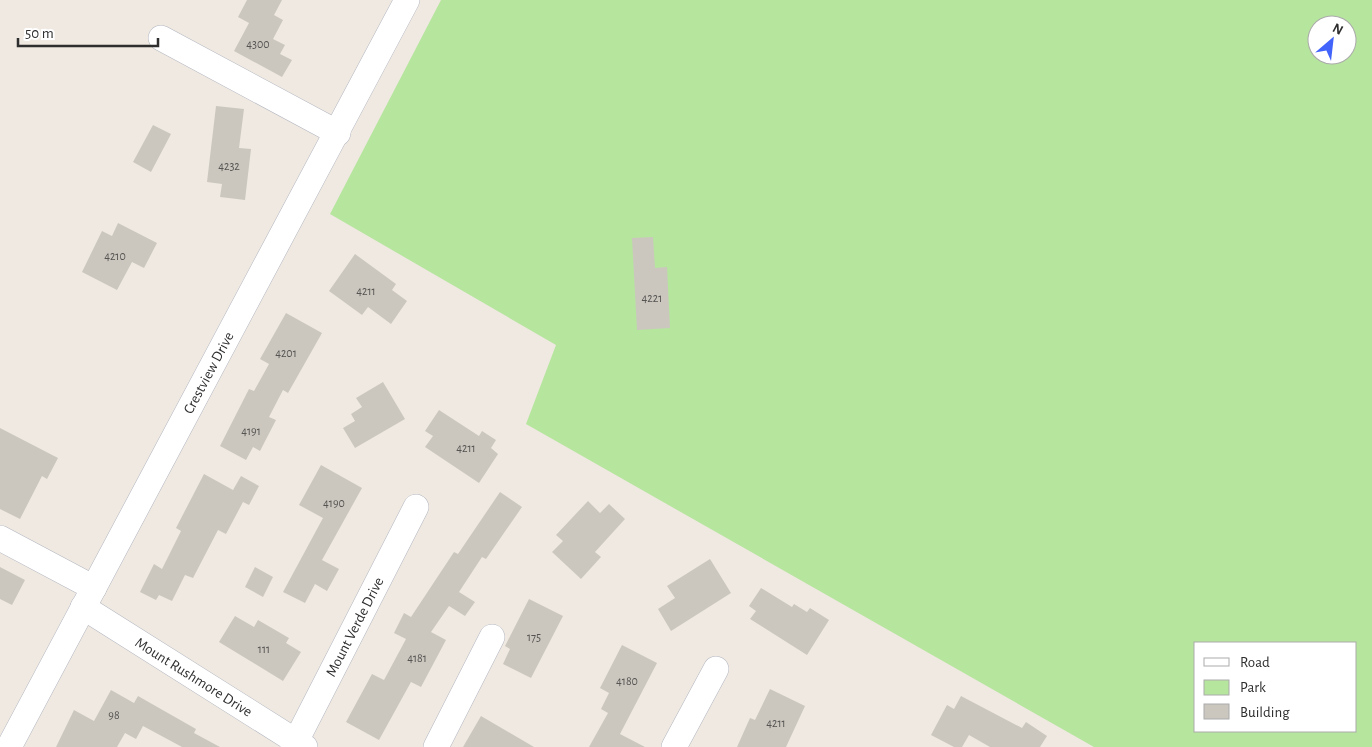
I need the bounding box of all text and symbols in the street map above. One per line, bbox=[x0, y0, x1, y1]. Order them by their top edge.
scale bar bbox=[18, 15, 158, 47]
north arrow bbox=[1307, 15, 1357, 65]
text: N bbox=[1330, 21, 1345, 38]
text: 50 m bbox=[25, 26, 54, 41]
house number: 4300 bbox=[246, 38, 270, 50]
house number: 4232 bbox=[218, 160, 240, 172]
house number: 4210 bbox=[104, 250, 126, 262]
house number: 4211 bbox=[356, 285, 376, 297]
house number: 4221 bbox=[642, 292, 662, 304]
street label: Crestview Drive bbox=[180, 329, 236, 416]
house number: 4201 bbox=[275, 347, 297, 359]
house number: 4191 bbox=[241, 425, 261, 437]
house number: 4211 bbox=[456, 442, 476, 454]
house number: 4190 bbox=[323, 497, 345, 509]
street label: Mount Verde Drive bbox=[323, 575, 386, 679]
house number: 175 bbox=[527, 631, 541, 643]
street label: Mount Rushmore Drive bbox=[133, 634, 255, 719]
legend bbox=[1194, 642, 1357, 732]
house number: 111 bbox=[258, 643, 270, 655]
house number: 4181 bbox=[407, 652, 427, 664]
text: Road bbox=[1240, 655, 1270, 670]
house number: 4180 bbox=[616, 675, 638, 687]
text: Park bbox=[1240, 680, 1266, 695]
text: Building bbox=[1240, 705, 1290, 720]
house number: 98 bbox=[108, 709, 120, 721]
house number: 4211 bbox=[766, 717, 786, 729]

